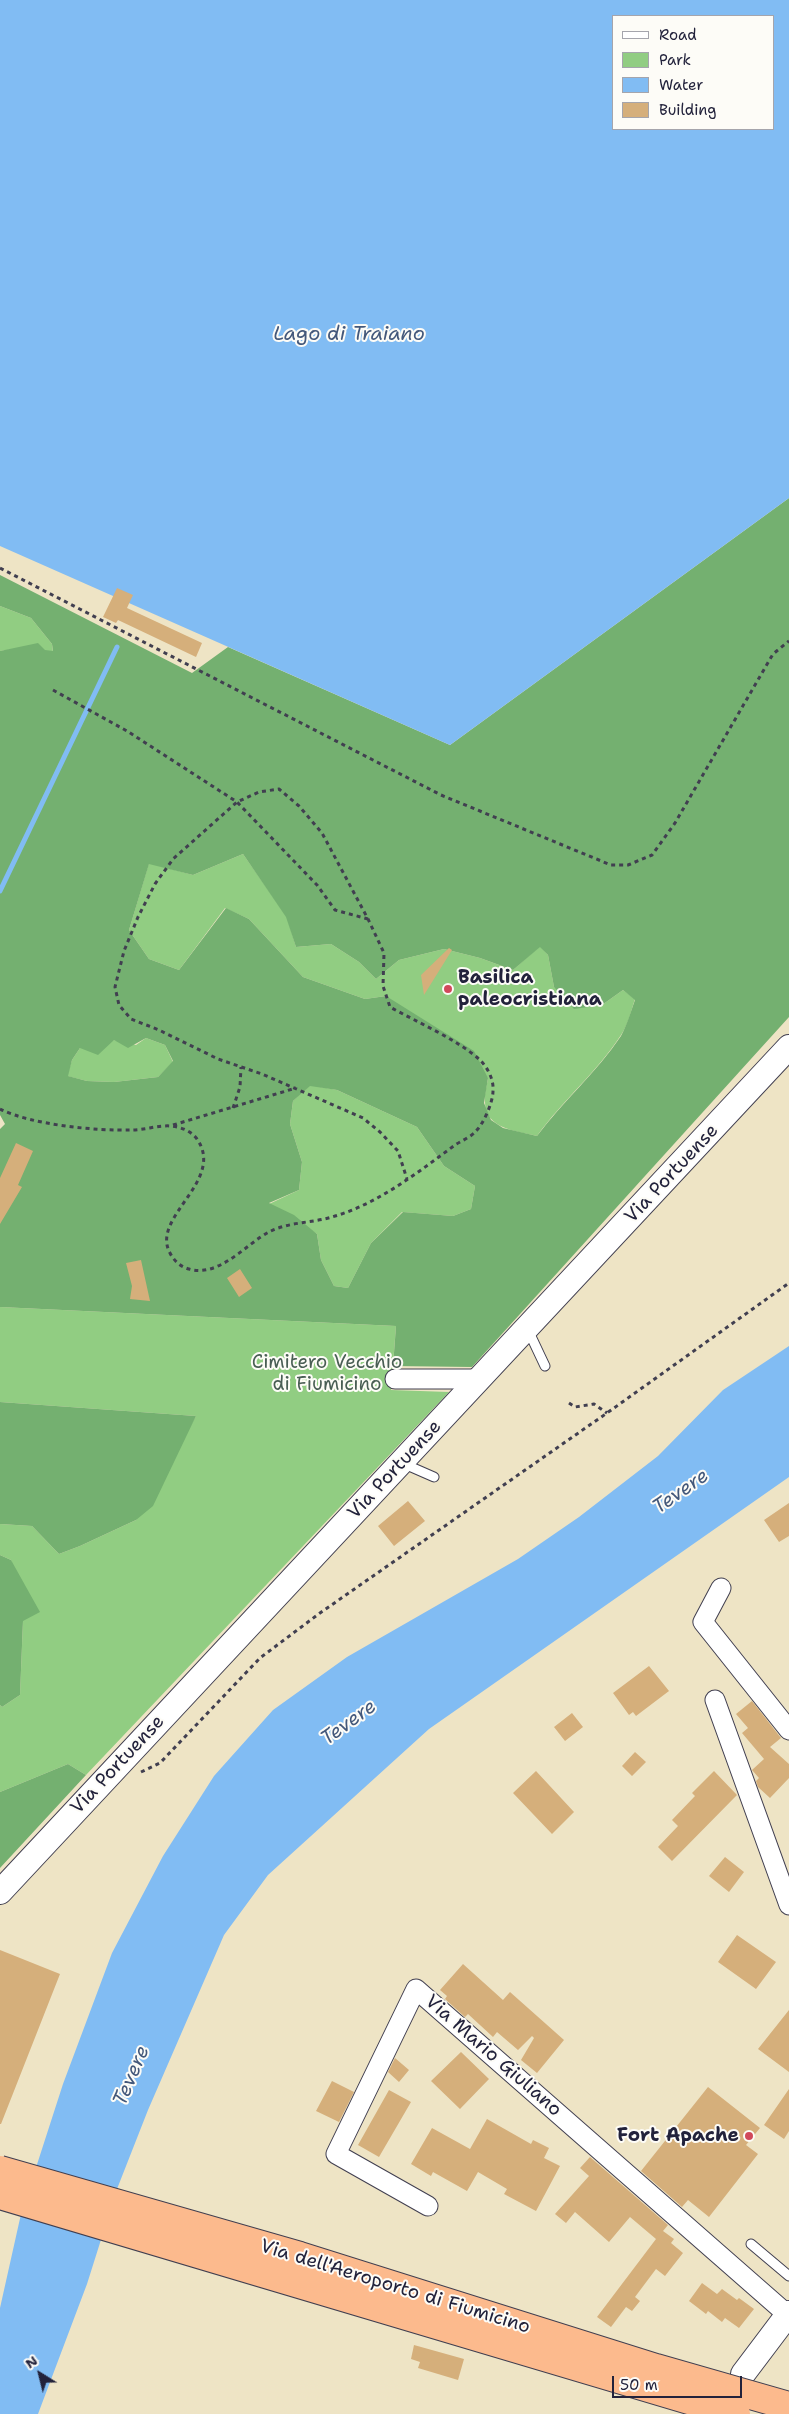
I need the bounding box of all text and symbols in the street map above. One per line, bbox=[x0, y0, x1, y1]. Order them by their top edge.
legend bbox=[612, 15, 774, 130]
text: Road bbox=[659, 25, 697, 45]
text: Park bbox=[659, 50, 691, 70]
text: Water bbox=[659, 75, 703, 95]
text: Building bbox=[659, 100, 716, 120]
water label: Lago di Traiano bbox=[273, 323, 425, 347]
place label: Basilica paleocristiana bbox=[458, 967, 602, 1011]
marker: Basilica paleocristiana bbox=[442, 983, 454, 995]
street label: Via Portuense bbox=[620, 1120, 724, 1228]
park label: Cimitero Vecchio di Fiumicino bbox=[252, 1352, 402, 1396]
street label: Via Portuense bbox=[343, 1416, 447, 1524]
water label: Tevere bbox=[648, 1464, 714, 1520]
water label: Tevere bbox=[317, 1695, 381, 1751]
street label: Via Portuense bbox=[66, 1711, 170, 1819]
street label: Via Mario Giuliano bbox=[420, 1990, 566, 2122]
water label: Tevere bbox=[109, 2042, 155, 2110]
place label: Fort Apache bbox=[617, 2125, 739, 2147]
marker: Fort Apache bbox=[743, 2130, 755, 2142]
street label: Via dell'Aeroporto di Fiumicino bbox=[257, 2235, 533, 2339]
north arrow bbox=[15, 2349, 65, 2399]
text: N bbox=[21, 2351, 41, 2372]
scale bar bbox=[614, 2366, 744, 2398]
text: 50 m bbox=[620, 2375, 658, 2395]

